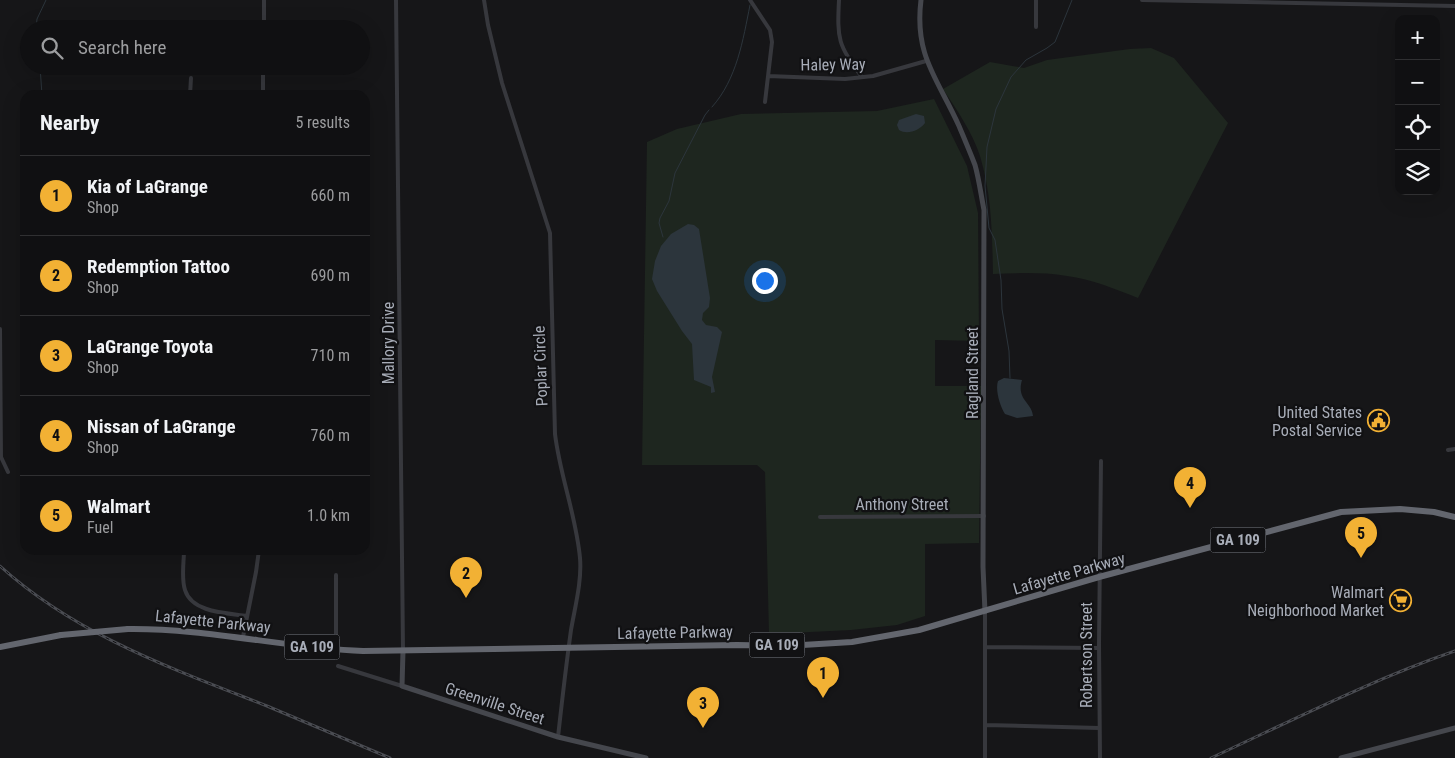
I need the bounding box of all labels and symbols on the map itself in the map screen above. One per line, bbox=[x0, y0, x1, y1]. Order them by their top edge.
street label: Haley Way bbox=[800, 54, 866, 75]
your location bbox=[752, 268, 778, 294]
street label: Mallory Drive bbox=[379, 302, 398, 384]
street label: Poplar Circle bbox=[530, 325, 551, 407]
street label: Ragland Street bbox=[963, 327, 982, 419]
place label: United States Postal Service bbox=[1272, 403, 1362, 440]
public building icon: United States Postal Service bbox=[1366, 409, 1390, 433]
pin: 4 bbox=[1174, 467, 1206, 508]
street label: Anthony Street bbox=[855, 495, 949, 514]
pin: 5 bbox=[1345, 517, 1377, 558]
road number: GA 109 bbox=[1210, 528, 1266, 552]
street label: Lafayette Parkway bbox=[1011, 548, 1128, 599]
pin: 2 bbox=[450, 557, 482, 598]
place label: Walmart Neighborhood Market bbox=[1247, 583, 1384, 620]
supermarket icon: Walmart Neighborhood Market bbox=[1388, 589, 1412, 613]
street label: Robertson Street bbox=[1077, 602, 1096, 708]
street label: Lafayette Parkway bbox=[154, 606, 272, 637]
street label: Lafayette Parkway bbox=[617, 622, 733, 643]
road number: GA 109 bbox=[750, 632, 804, 658]
road number: GA 109 bbox=[284, 634, 340, 660]
pin: 1 bbox=[807, 657, 839, 698]
street label: Greenville Street bbox=[443, 678, 547, 729]
pin: 3 bbox=[687, 687, 719, 728]

